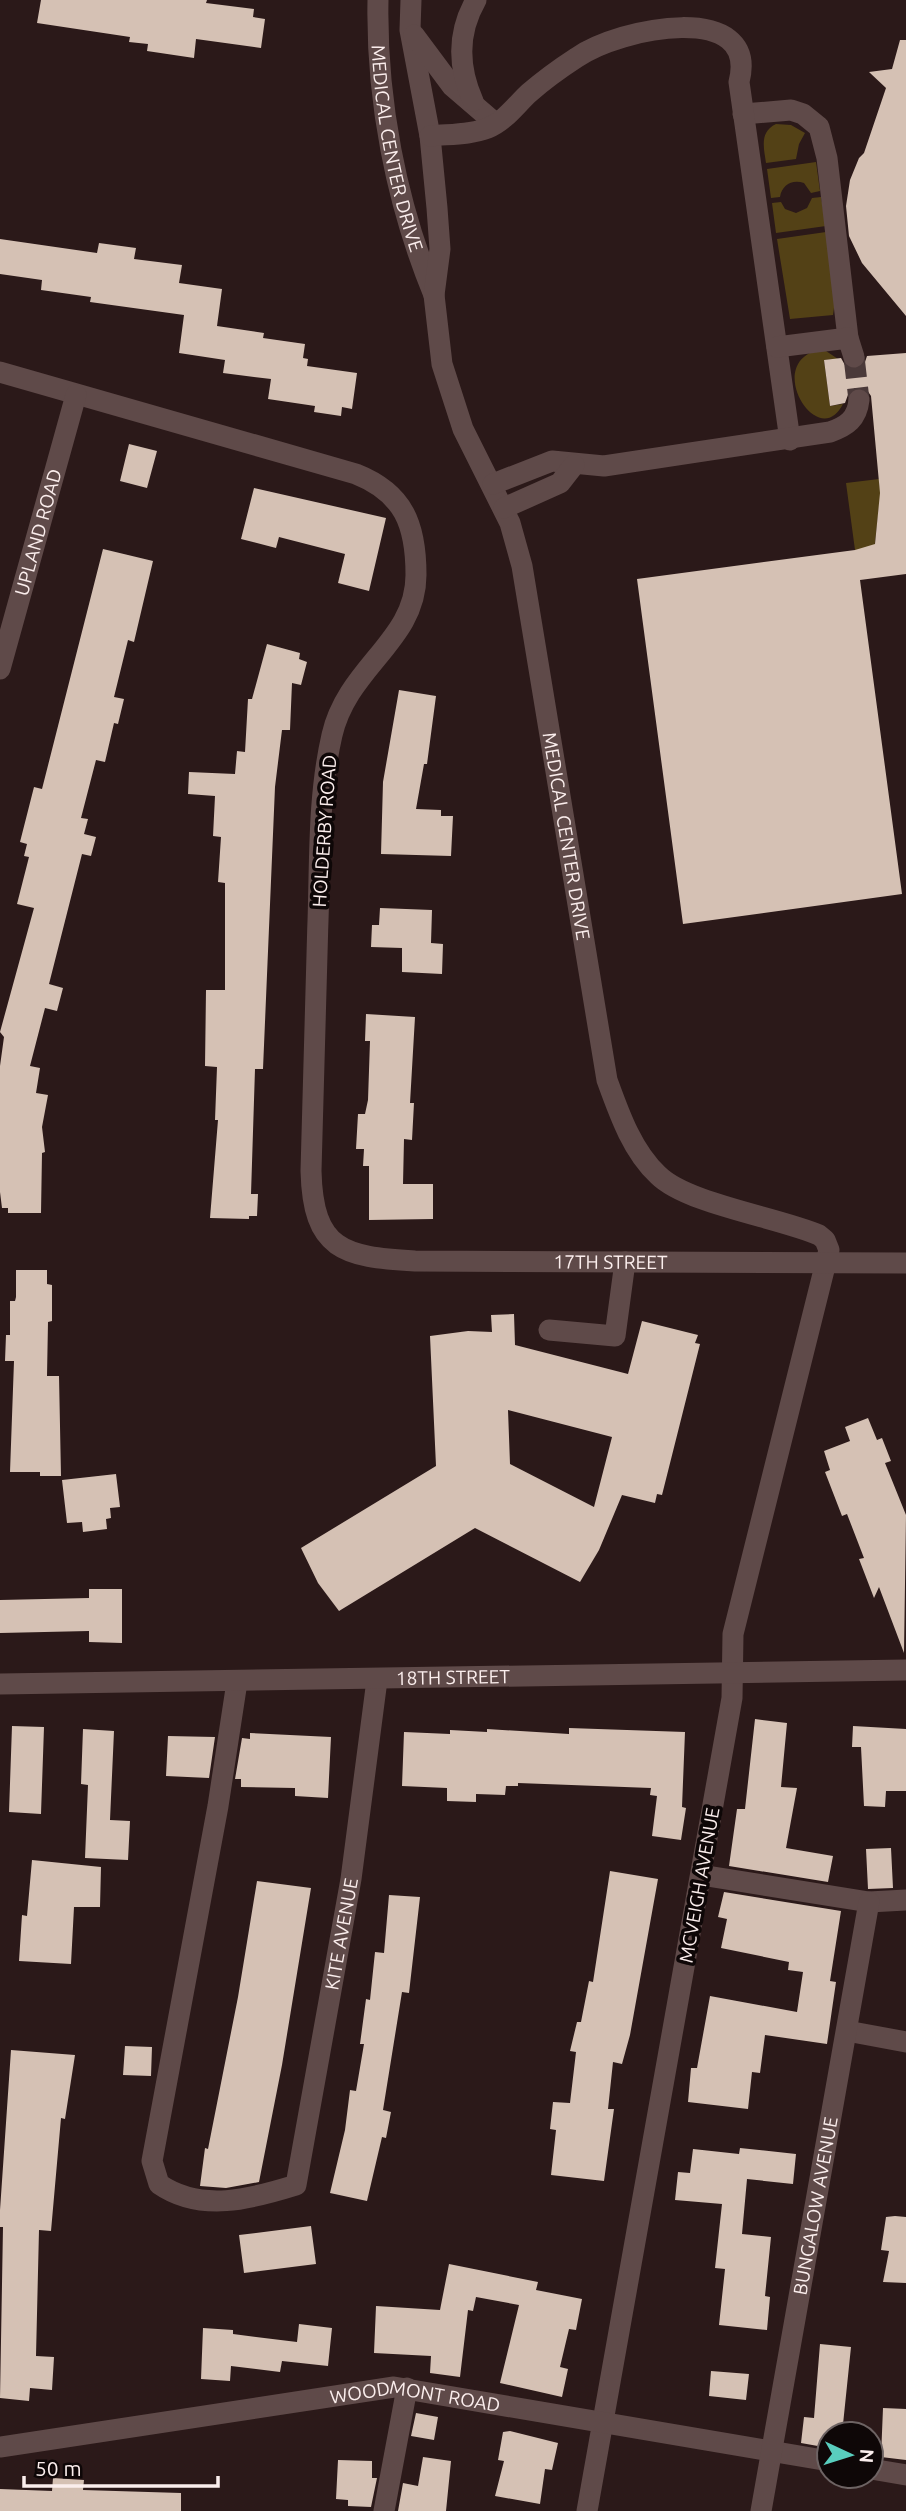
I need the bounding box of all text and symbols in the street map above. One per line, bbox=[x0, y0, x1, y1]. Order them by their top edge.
street label: MEDICAL CENTER DRIVE bbox=[368, 44, 428, 254]
street label: UPLAND ROAD bbox=[10, 466, 66, 598]
street label: MEDICAL CENTER DRIVE bbox=[539, 731, 595, 942]
street label: HOLDERBY ROAD bbox=[308, 754, 340, 908]
street label: 17TH STREET bbox=[554, 1251, 668, 1273]
street label: 18TH STREET bbox=[396, 1665, 510, 1689]
street label: MCVEIGH AVENUE bbox=[674, 1806, 724, 1964]
street label: KITE AVENUE bbox=[320, 1876, 362, 1992]
street label: BUNGALOW AVENUE bbox=[789, 2115, 842, 2297]
street label: WOODMONT ROAD bbox=[328, 2375, 502, 2416]
north arrow bbox=[815, 2420, 885, 2490]
scale bar bbox=[24, 2444, 219, 2488]
text: N bbox=[855, 2448, 878, 2464]
text: 50 m bbox=[35, 2456, 82, 2480]

